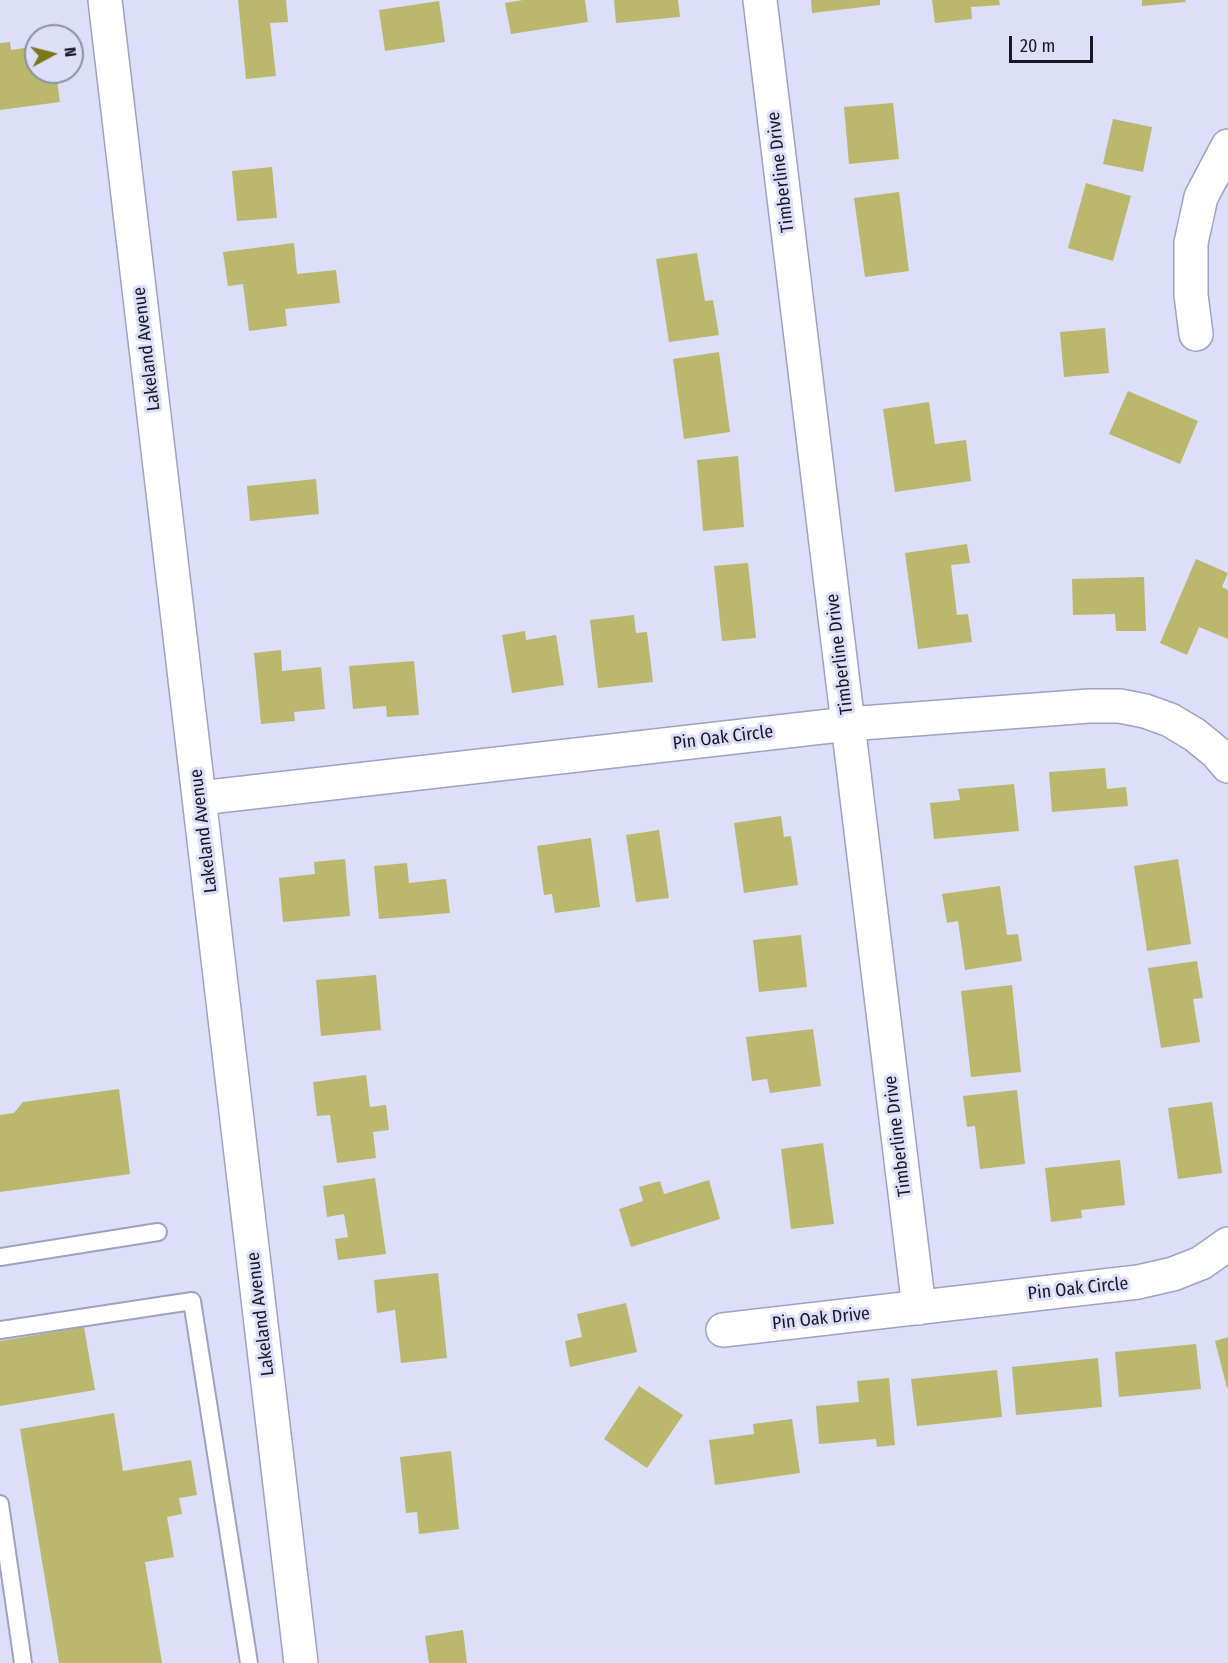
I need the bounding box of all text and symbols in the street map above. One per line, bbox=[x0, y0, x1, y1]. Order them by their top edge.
north arrow bbox=[24, 24, 84, 84]
scale bar bbox=[1012, 24, 1096, 62]
text: 20 m bbox=[1020, 35, 1055, 57]
text: N bbox=[60, 46, 80, 58]
street label: Timberline Drive bbox=[763, 110, 799, 234]
street label: Lakeland Avenue bbox=[129, 286, 165, 412]
street label: Timberline Drive bbox=[822, 592, 858, 716]
street label: Pin Oak Circle bbox=[672, 721, 774, 755]
street label: Lakeland Avenue bbox=[186, 768, 222, 894]
street label: Timberline Drive bbox=[880, 1074, 916, 1198]
street label: Lakeland Avenue bbox=[243, 1251, 279, 1377]
street label: Pin Oak Circle bbox=[1027, 1273, 1129, 1305]
street label: Pin Oak Drive bbox=[771, 1303, 871, 1335]

